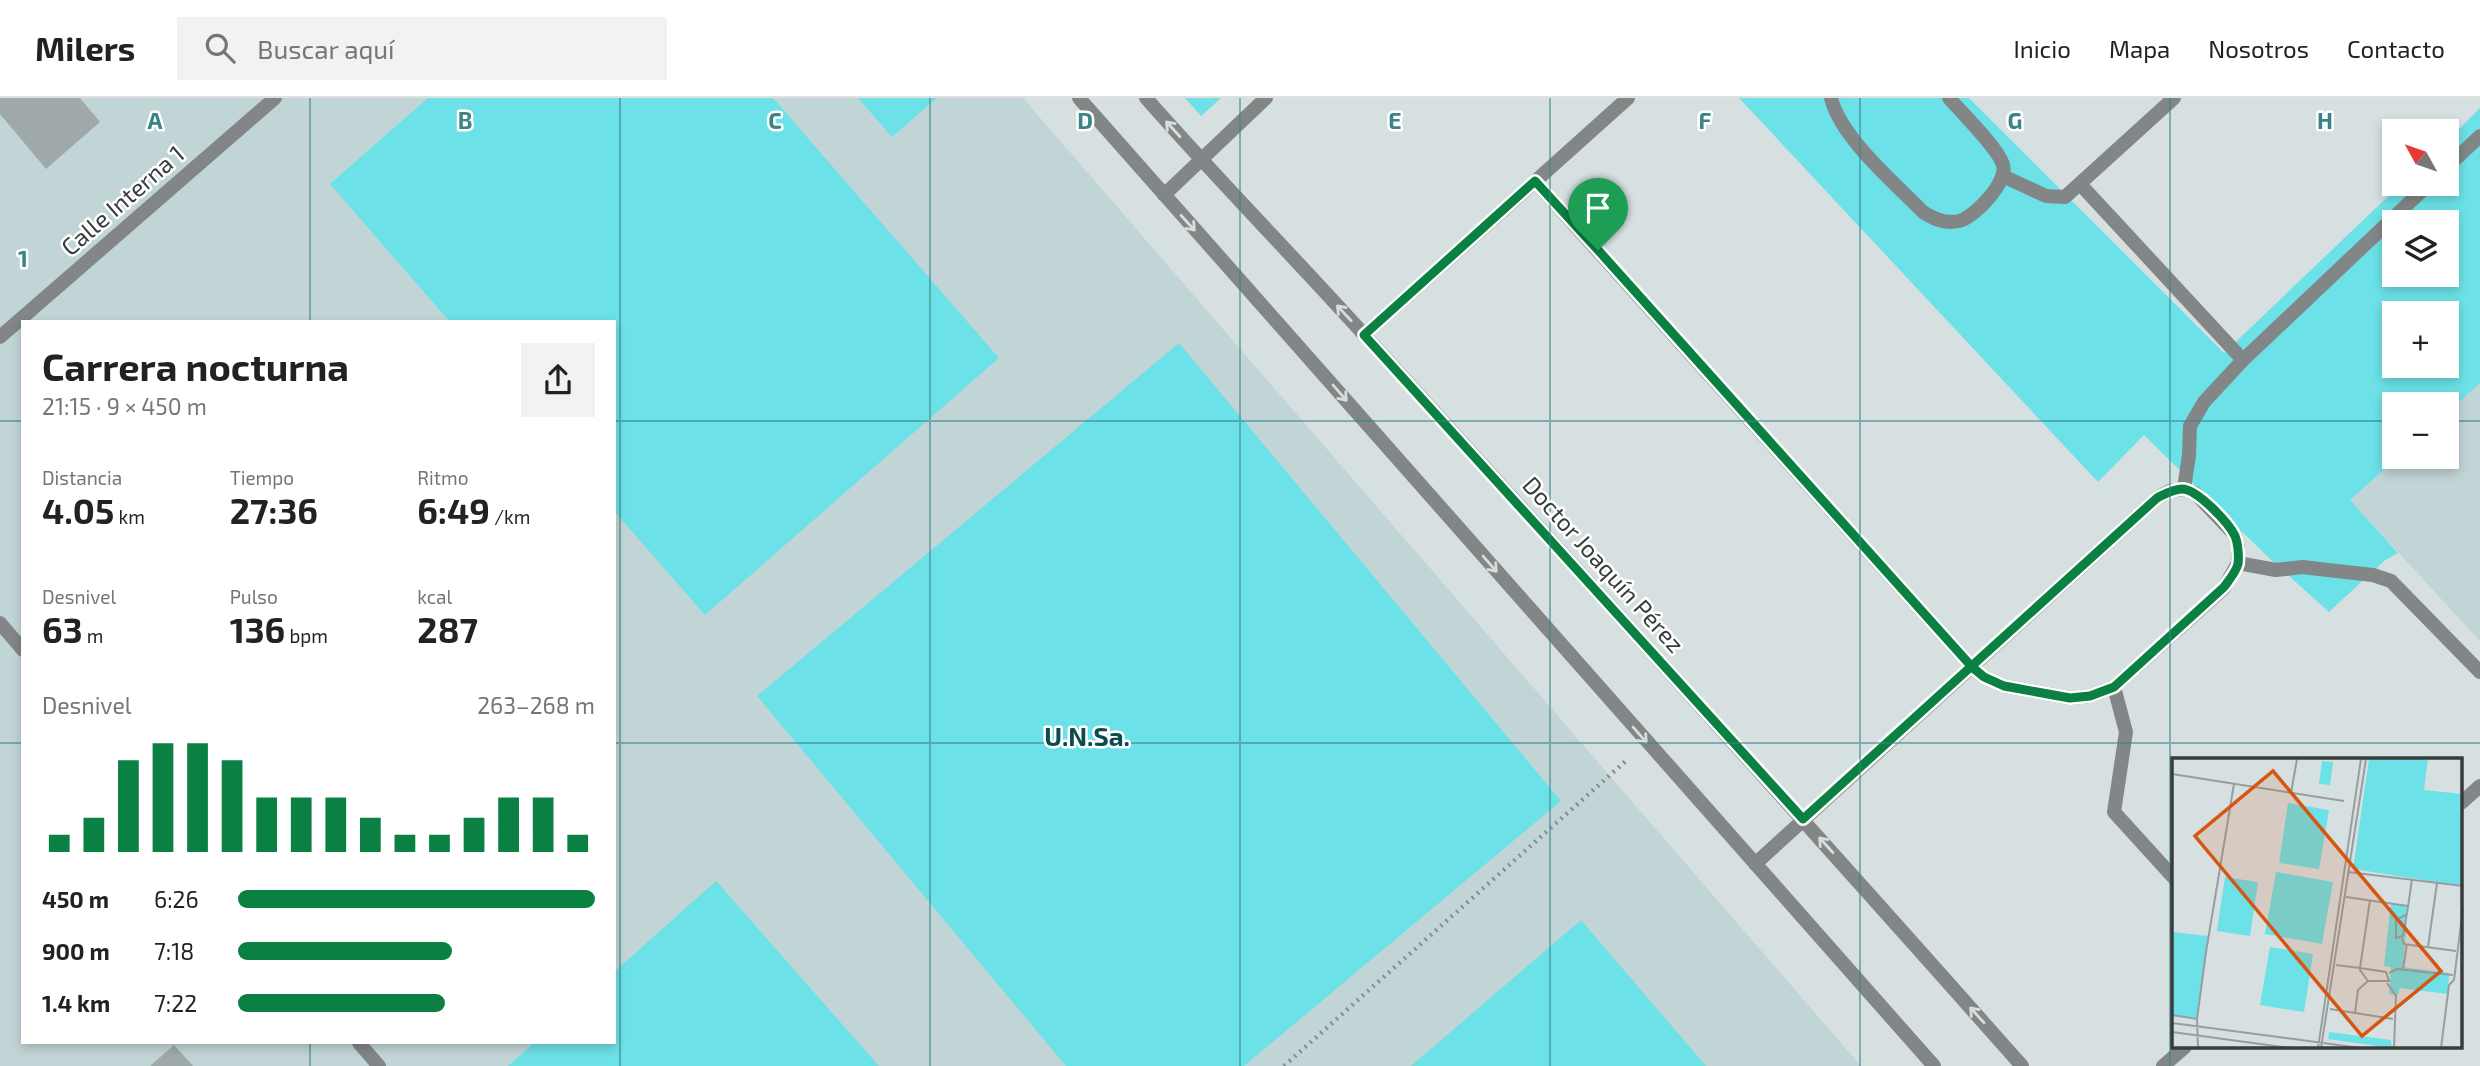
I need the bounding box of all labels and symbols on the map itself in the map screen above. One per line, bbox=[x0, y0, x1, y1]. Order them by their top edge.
text: A bbox=[147, 106, 163, 134]
text: B bbox=[458, 106, 472, 134]
text: C bbox=[768, 106, 782, 134]
text: D bbox=[1077, 106, 1093, 134]
text: E bbox=[1388, 106, 1402, 134]
text: F bbox=[1699, 106, 1712, 134]
text: G bbox=[2008, 106, 2022, 134]
text: H bbox=[2317, 106, 2333, 134]
north arrow bbox=[2382, 119, 2459, 196]
one-way arrow bbox=[1165, 120, 1181, 138]
street label: Calle Interna 1 bbox=[55, 139, 189, 261]
pin bbox=[1568, 178, 1628, 250]
one-way arrow bbox=[1180, 214, 1197, 231]
text: 1 bbox=[18, 244, 28, 272]
one-way arrow bbox=[1336, 304, 1352, 322]
one-way arrow bbox=[1332, 383, 1348, 401]
street label: Doctor Joaquín Pérez bbox=[1517, 470, 1691, 658]
one-way arrow bbox=[1482, 554, 1498, 572]
district label: U.N.Sa. bbox=[1044, 720, 1130, 751]
one-way arrow bbox=[1632, 726, 1648, 744]
inset map bbox=[2172, 758, 2462, 1048]
one-way arrow bbox=[1818, 836, 1834, 854]
one-way arrow bbox=[1969, 1006, 1985, 1024]

